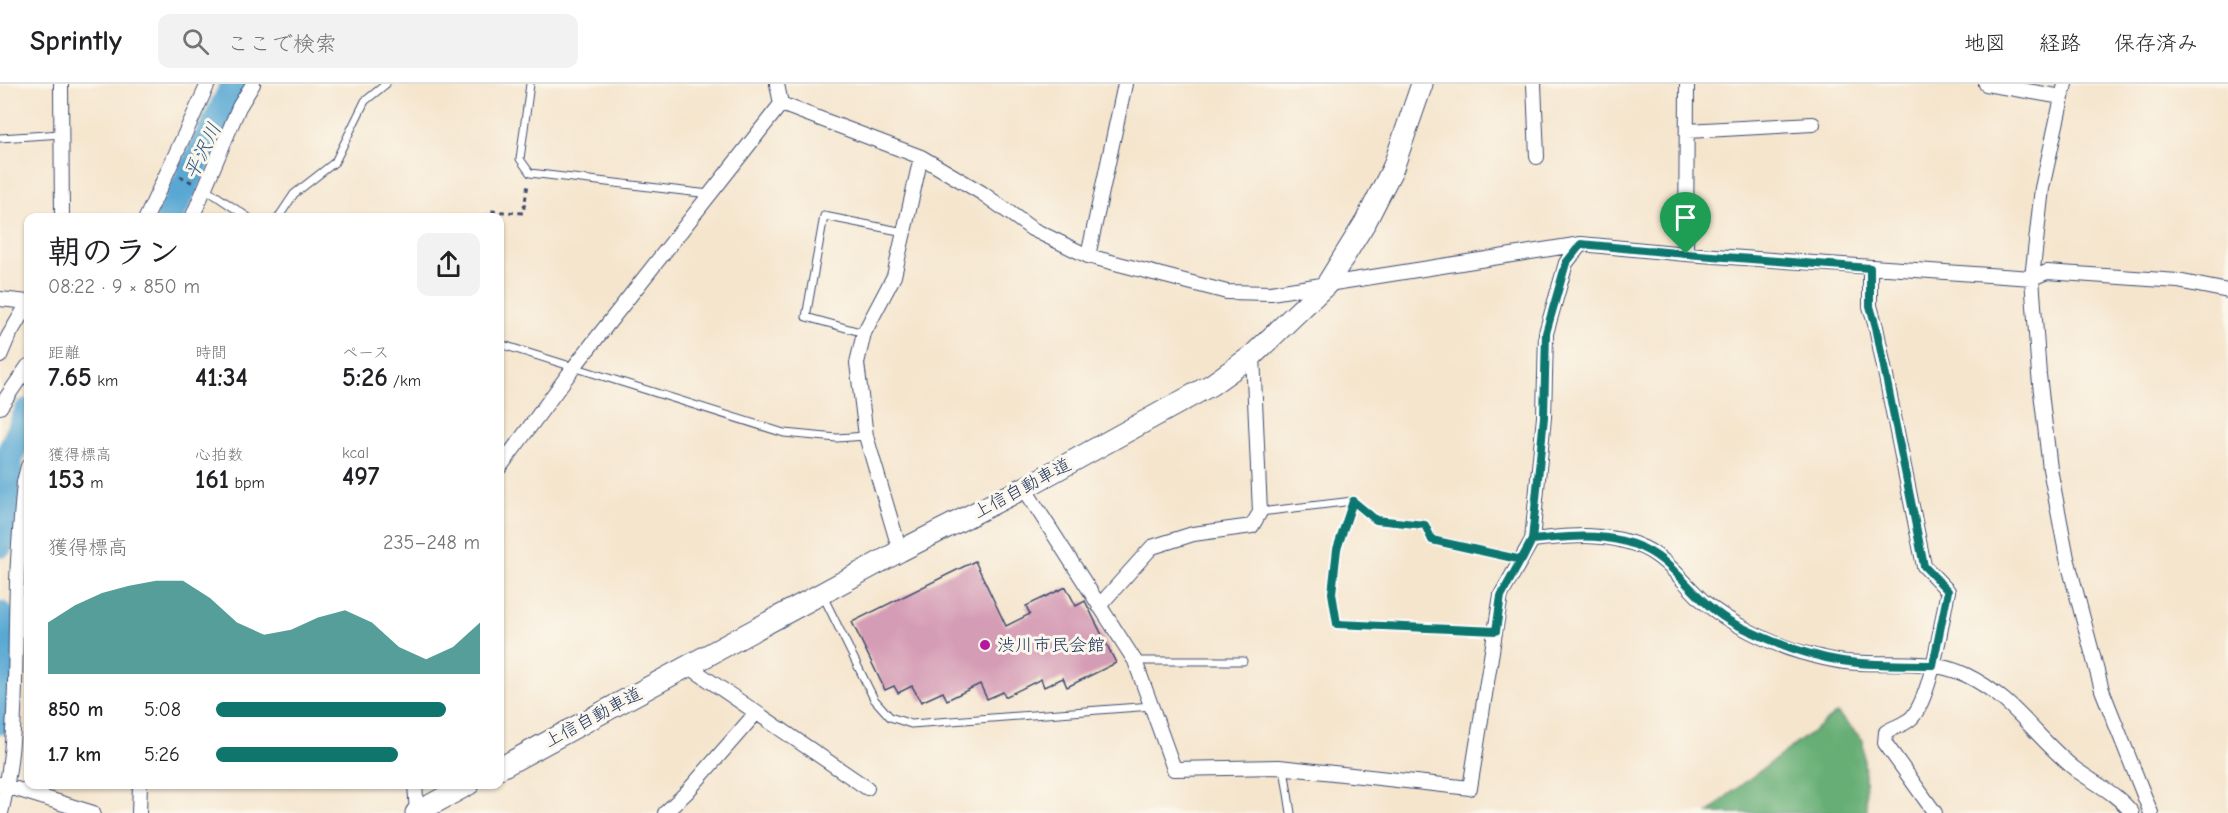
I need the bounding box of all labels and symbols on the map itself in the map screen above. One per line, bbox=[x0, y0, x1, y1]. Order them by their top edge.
water label: 平沢川 bbox=[179, 119, 226, 183]
pin bbox=[1660, 192, 1711, 254]
street label: 上信自動車道 bbox=[970, 454, 1075, 523]
place label: 渋川市民会館 bbox=[997, 635, 1105, 656]
marker: 渋川市民会館 bbox=[978, 638, 992, 652]
street label: 上信自動車道 bbox=[541, 683, 646, 752]

